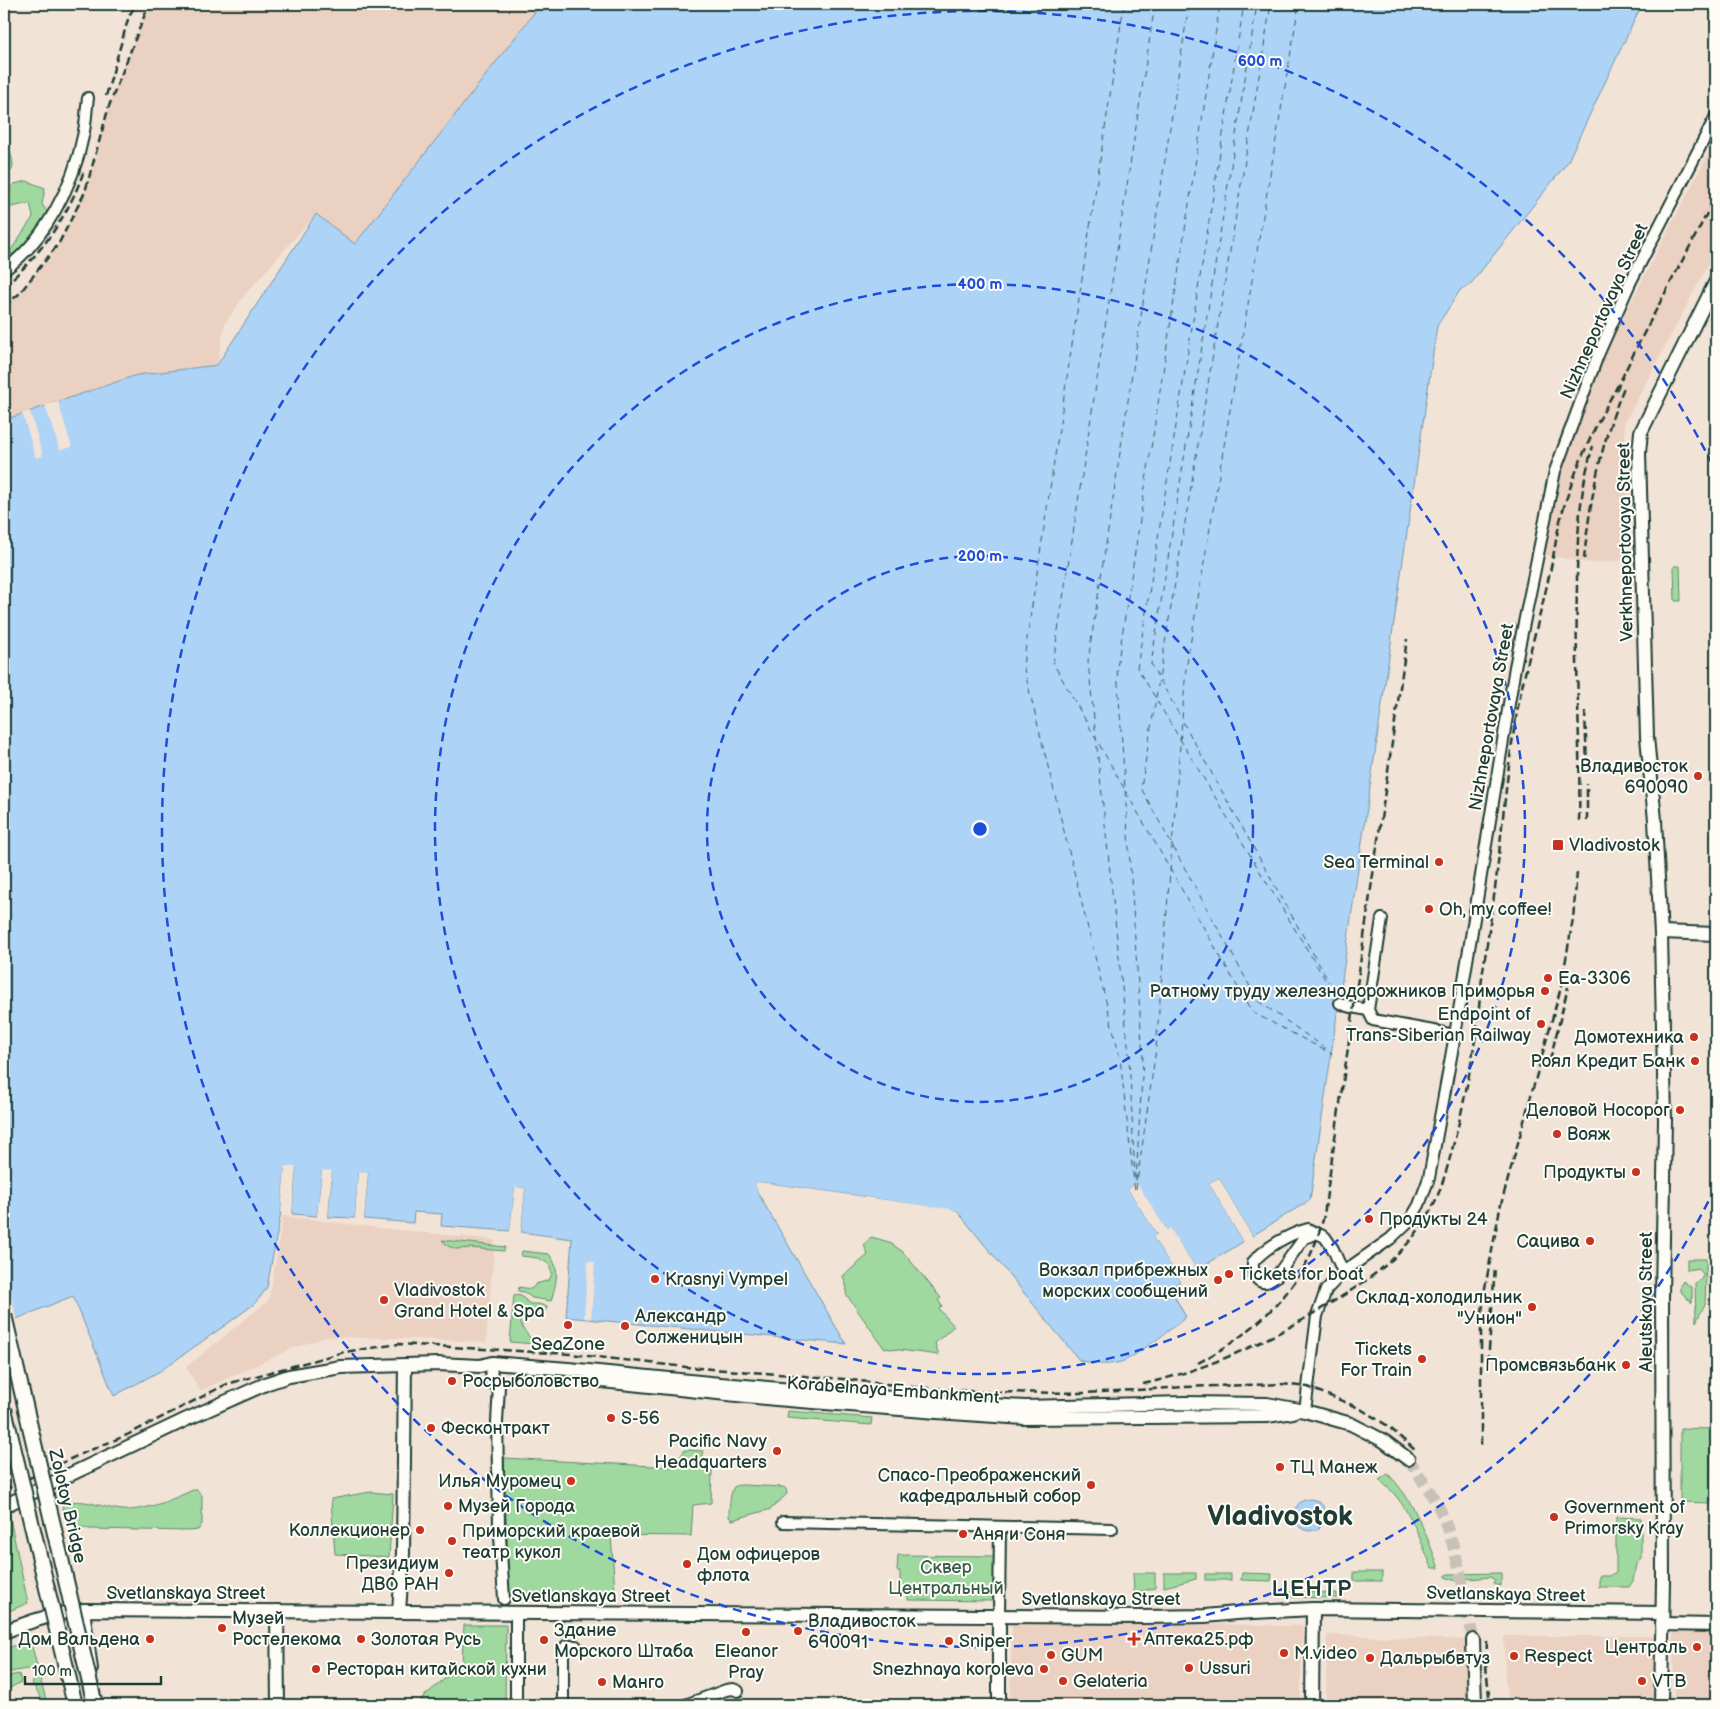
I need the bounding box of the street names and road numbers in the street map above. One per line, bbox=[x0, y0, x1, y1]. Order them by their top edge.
street label: Nizhneportovaya Street bbox=[1556, 220, 1653, 402]
street label: Verkhneportovaya Street bbox=[1613, 442, 1638, 642]
street label: Nizhneportovaya Street bbox=[1465, 621, 1518, 812]
street label: Aleutskaya Street bbox=[1636, 1231, 1657, 1372]
street label: Korabelnaya Embankment bbox=[786, 1373, 1001, 1408]
street label: Zolotoy Bridge bbox=[44, 1446, 91, 1566]
street label: Svetlanskaya Street bbox=[106, 1583, 266, 1604]
street label: Svetlanskaya Street bbox=[1426, 1583, 1586, 1606]
street label: Svetlanskaya Street bbox=[511, 1586, 671, 1607]
street label: Svetlanskaya Street bbox=[1021, 1589, 1181, 1610]

